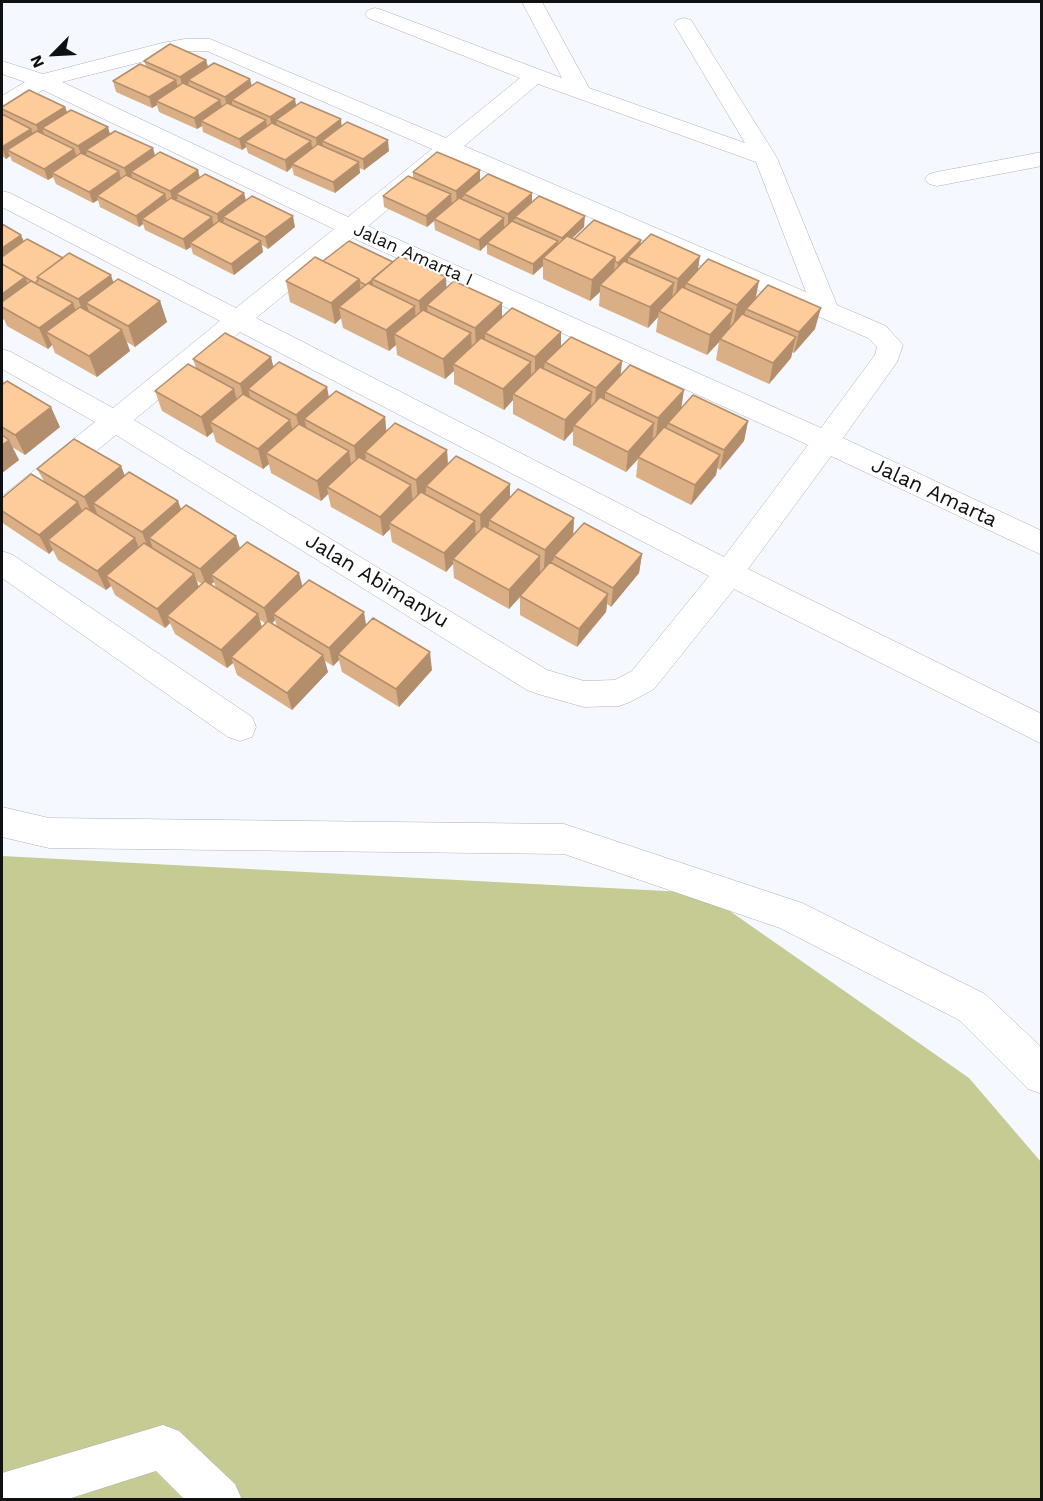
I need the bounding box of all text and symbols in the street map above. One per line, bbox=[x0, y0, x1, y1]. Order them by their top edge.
north arrow bbox=[24, 24, 84, 84]
text: N bbox=[26, 52, 48, 71]
street label: Jalan Amarta I bbox=[350, 219, 476, 291]
street label: Jalan Amarta bbox=[867, 453, 1001, 533]
street label: Jalan Abimanyu bbox=[301, 528, 453, 634]

